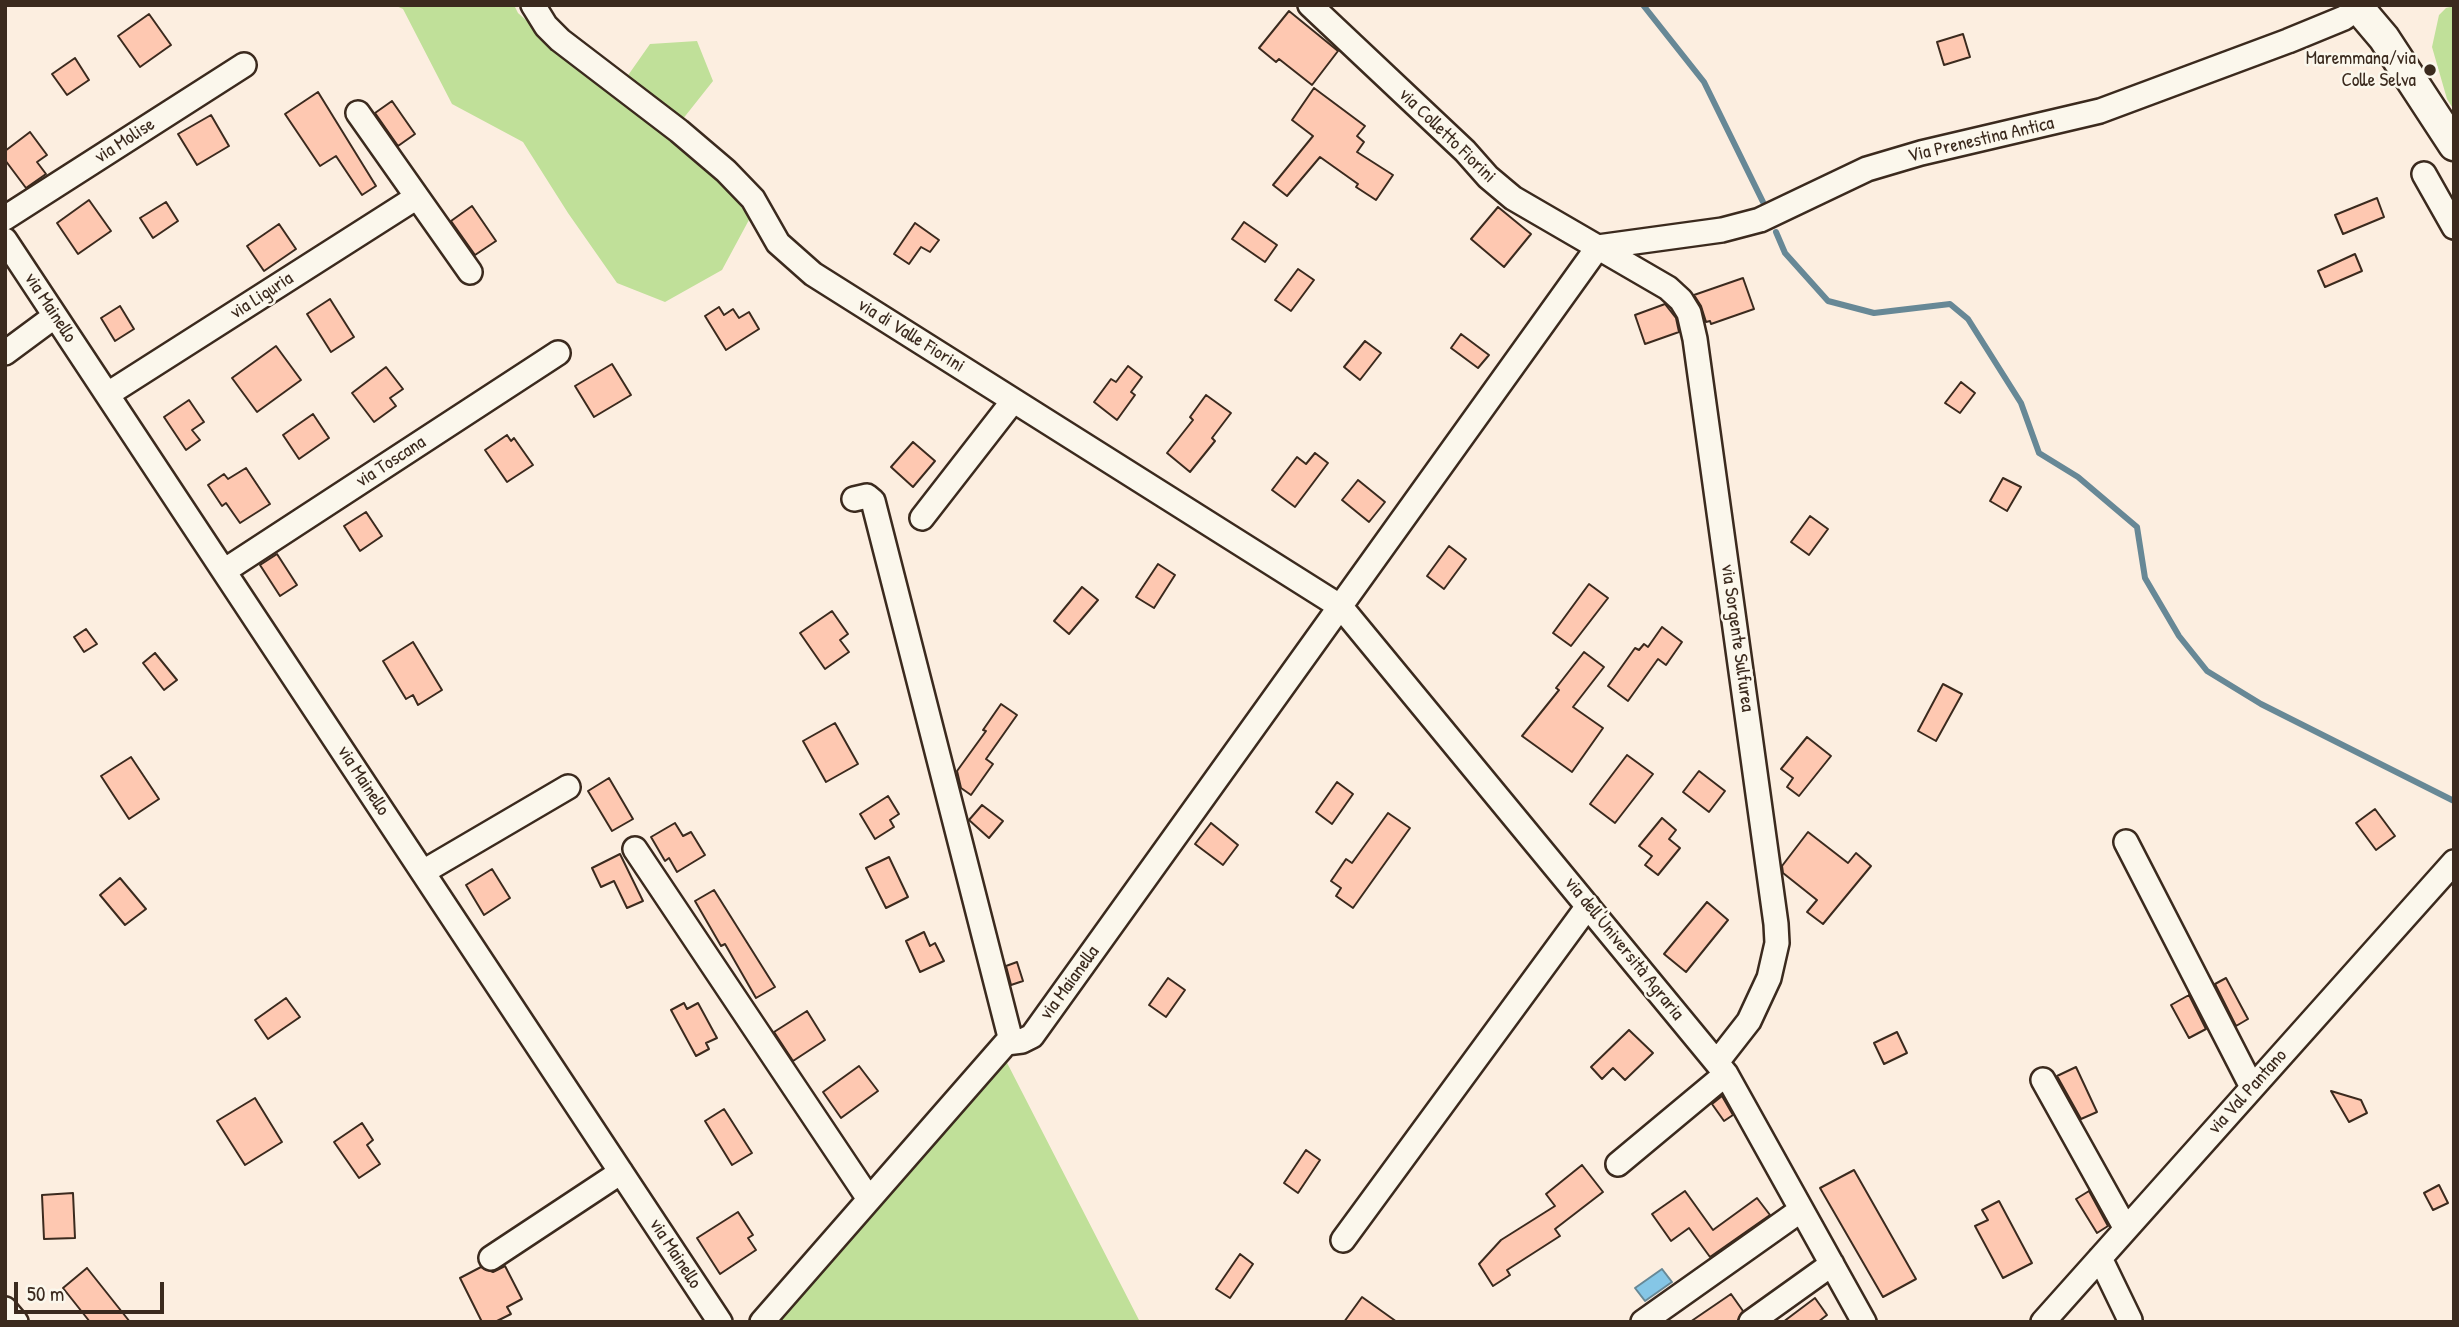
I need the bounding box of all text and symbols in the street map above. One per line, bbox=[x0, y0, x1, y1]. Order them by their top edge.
place label: Maremmana/via Colle Selva bbox=[2306, 48, 2416, 92]
marker: Maremmana/via Colle Selva bbox=[2422, 62, 2438, 78]
street label: via Colletto Fiorini bbox=[1394, 84, 1500, 188]
street label: Via Prenestina Antica bbox=[1906, 112, 2056, 168]
street label: via Molise bbox=[91, 113, 159, 169]
street label: via Liguria bbox=[226, 267, 298, 325]
street label: via Mainello bbox=[19, 269, 81, 347]
street label: via di Valle Fiorini bbox=[853, 294, 969, 378]
street label: via Toscana bbox=[352, 431, 430, 493]
street label: via Sorgente Sulfurea bbox=[1715, 563, 1759, 713]
street label: via Mainello bbox=[332, 742, 394, 820]
street label: via dell'Università Agraria bbox=[1559, 873, 1689, 1025]
street label: via Maianella bbox=[1036, 942, 1104, 1024]
street label: via Val Pantano bbox=[2204, 1045, 2292, 1139]
street label: via Mainello bbox=[644, 1215, 706, 1293]
scale bar bbox=[18, 1268, 168, 1312]
text: 50 m bbox=[27, 1279, 64, 1308]

